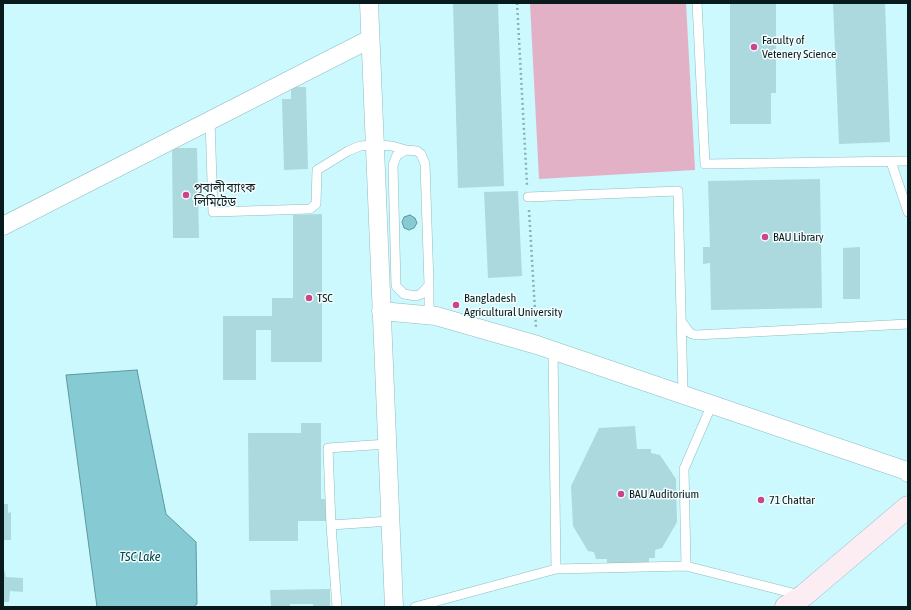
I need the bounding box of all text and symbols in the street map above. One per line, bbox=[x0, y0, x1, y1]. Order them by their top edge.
place label: Faculty of Vetenery Science bbox=[762, 33, 837, 61]
marker: Faculty of Vetenery Science bbox=[749, 42, 759, 52]
place label: পূবালী ব্যাংক লিমিটেড bbox=[194, 181, 255, 209]
marker: পূবালী ব্যাংক লিমিটেড bbox=[181, 190, 191, 200]
place label: BAU Library bbox=[773, 230, 824, 244]
marker: BAU Library bbox=[760, 232, 770, 242]
place label: TSC bbox=[317, 291, 333, 305]
place label: Bangladesh Agricultural University bbox=[464, 291, 563, 319]
marker: TSC bbox=[304, 293, 314, 303]
marker: Bangladesh Agricultural University bbox=[451, 300, 461, 310]
place label: BAU Auditorium bbox=[629, 487, 699, 501]
marker: BAU Auditorium bbox=[616, 489, 626, 499]
place label: 71 Chattar bbox=[769, 493, 815, 507]
marker: 71 Chattar bbox=[756, 495, 766, 505]
water label: TSC Lake bbox=[119, 549, 161, 565]

